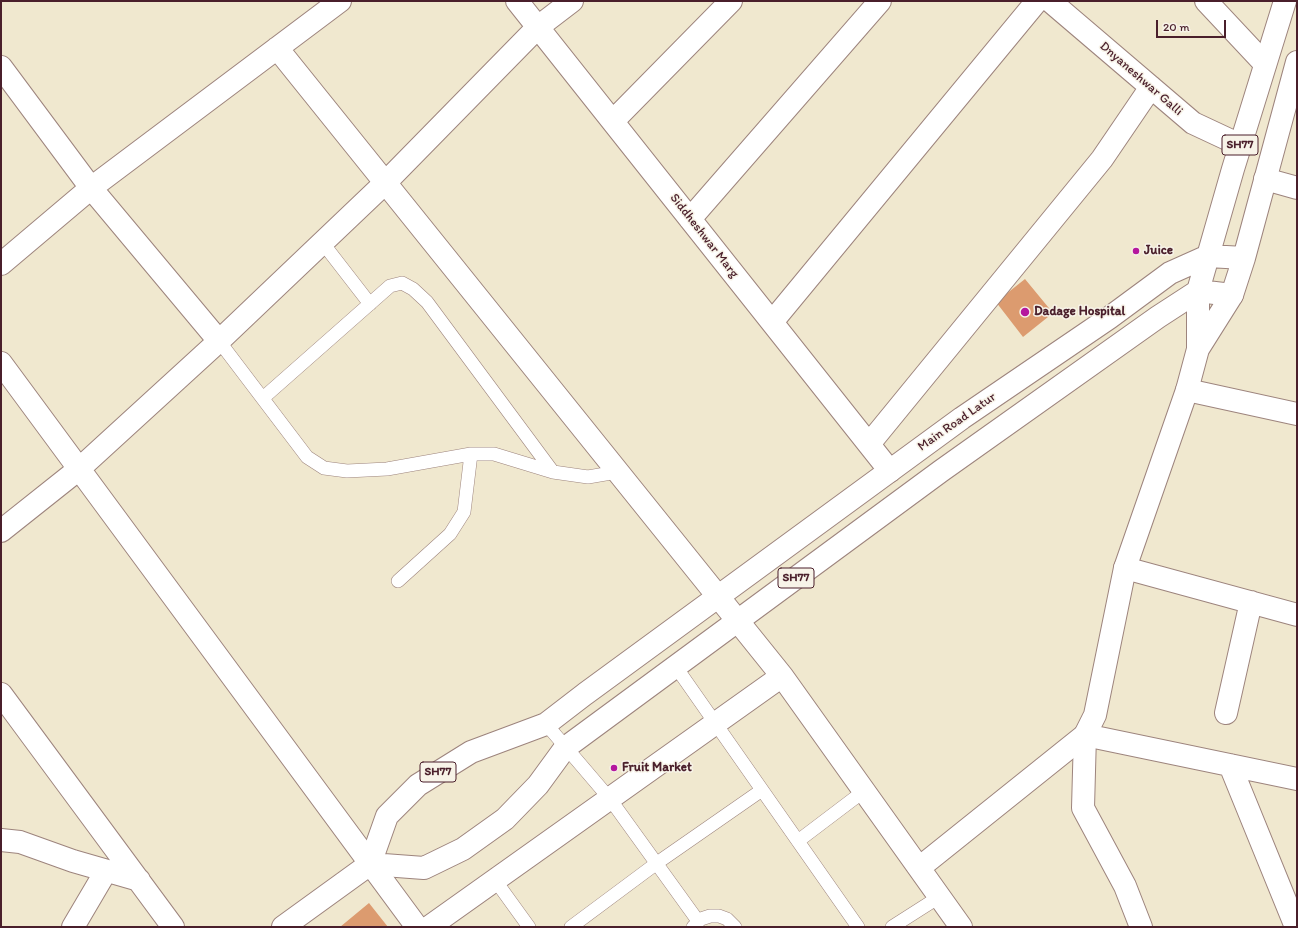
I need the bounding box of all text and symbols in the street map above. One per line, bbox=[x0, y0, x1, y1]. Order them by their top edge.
scale bar bbox=[1158, 12, 1228, 38]
text: 20 m bbox=[1163, 20, 1190, 34]
street label: Dnyaneshwar Galli bbox=[1096, 39, 1186, 119]
road number: SH77 bbox=[1222, 135, 1258, 155]
street label: Siddheshwar Marg bbox=[666, 191, 742, 281]
place label: Juice bbox=[1144, 243, 1173, 259]
marker: Juice bbox=[1131, 246, 1141, 256]
place label: Dadage Hospital bbox=[1034, 304, 1125, 320]
marker: Dadage Hospital bbox=[1019, 306, 1031, 318]
street label: Main Road Latur bbox=[915, 389, 999, 455]
road number: SH77 bbox=[778, 568, 814, 588]
place label: Fruit Market bbox=[622, 760, 692, 776]
road number: SH77 bbox=[420, 762, 456, 782]
marker: Fruit Market bbox=[609, 763, 619, 773]

